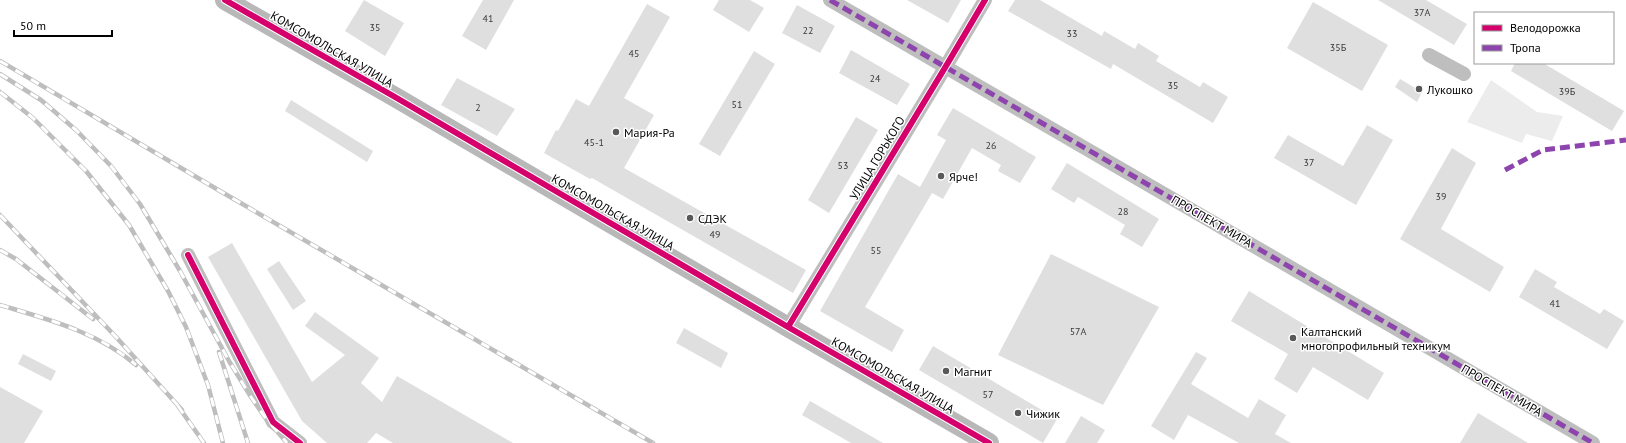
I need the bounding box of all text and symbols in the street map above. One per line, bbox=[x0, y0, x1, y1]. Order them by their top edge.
house number: 37А bbox=[1414, 6, 1431, 19]
street label: КОМСОМОЛЬСКАЯ УЛИЦА bbox=[268, 8, 396, 90]
scale bar bbox=[14, 12, 112, 38]
house number: 41 bbox=[483, 12, 493, 25]
legend bbox=[1474, 12, 1614, 64]
text: 50 m bbox=[20, 18, 46, 33]
text: Велодорожка bbox=[1510, 20, 1581, 35]
house number: 35 bbox=[370, 21, 380, 34]
house number: 22 bbox=[803, 24, 813, 37]
house number: 33 bbox=[1067, 27, 1077, 40]
text: Тропа bbox=[1510, 40, 1541, 55]
house number: 35Б bbox=[1330, 41, 1347, 54]
house number: 45 bbox=[629, 47, 639, 60]
house number: 24 bbox=[870, 72, 881, 85]
house number: 35 bbox=[1168, 79, 1178, 92]
place label: Лукошко bbox=[1426, 82, 1473, 97]
marker: Лукошко bbox=[1414, 84, 1424, 94]
house number: 39Б bbox=[1559, 85, 1576, 98]
house number: 51 bbox=[732, 98, 742, 111]
house number: 2 bbox=[475, 101, 481, 114]
street label: УЛИЦА ГОРЬКОГО bbox=[846, 113, 908, 203]
place label: Мария-Ра bbox=[624, 125, 675, 140]
marker: Мария-Ра bbox=[611, 127, 621, 137]
house number: 45-1 bbox=[584, 136, 604, 149]
house number: 26 bbox=[986, 139, 996, 152]
house number: 37 bbox=[1304, 156, 1314, 169]
house number: 53 bbox=[838, 159, 848, 172]
place label: Ярче! bbox=[949, 169, 978, 184]
street label: КОМСОМОЛЬСКАЯ УЛИЦА bbox=[549, 171, 677, 253]
marker: Ярче! bbox=[936, 171, 946, 181]
house number: 39 bbox=[1436, 190, 1446, 203]
street label: ПРОСПЕКТ МИРА bbox=[1169, 192, 1255, 250]
house number: 28 bbox=[1118, 205, 1128, 218]
place label: СДЭК bbox=[698, 211, 727, 226]
marker: СДЭК bbox=[685, 213, 695, 223]
house number: 49 bbox=[710, 228, 720, 241]
house number: 55 bbox=[871, 244, 881, 257]
house number: 41 bbox=[1550, 297, 1560, 310]
place label: Калтанский многопрофильный техникум bbox=[1301, 324, 1451, 353]
house number: 57А bbox=[1070, 325, 1087, 338]
marker: Калтанский многопрофильный техникум bbox=[1288, 333, 1298, 343]
street label: КОМСОМОЛЬСКАЯ УЛИЦА bbox=[829, 334, 957, 416]
street label: ПРОСПЕКТ МИРА bbox=[1459, 361, 1545, 419]
place label: Магнит bbox=[954, 364, 992, 379]
marker: Магнит bbox=[941, 366, 951, 376]
house number: 57 bbox=[983, 388, 993, 401]
place label: Чижик bbox=[1026, 406, 1060, 421]
marker: Чижик bbox=[1013, 408, 1023, 418]

